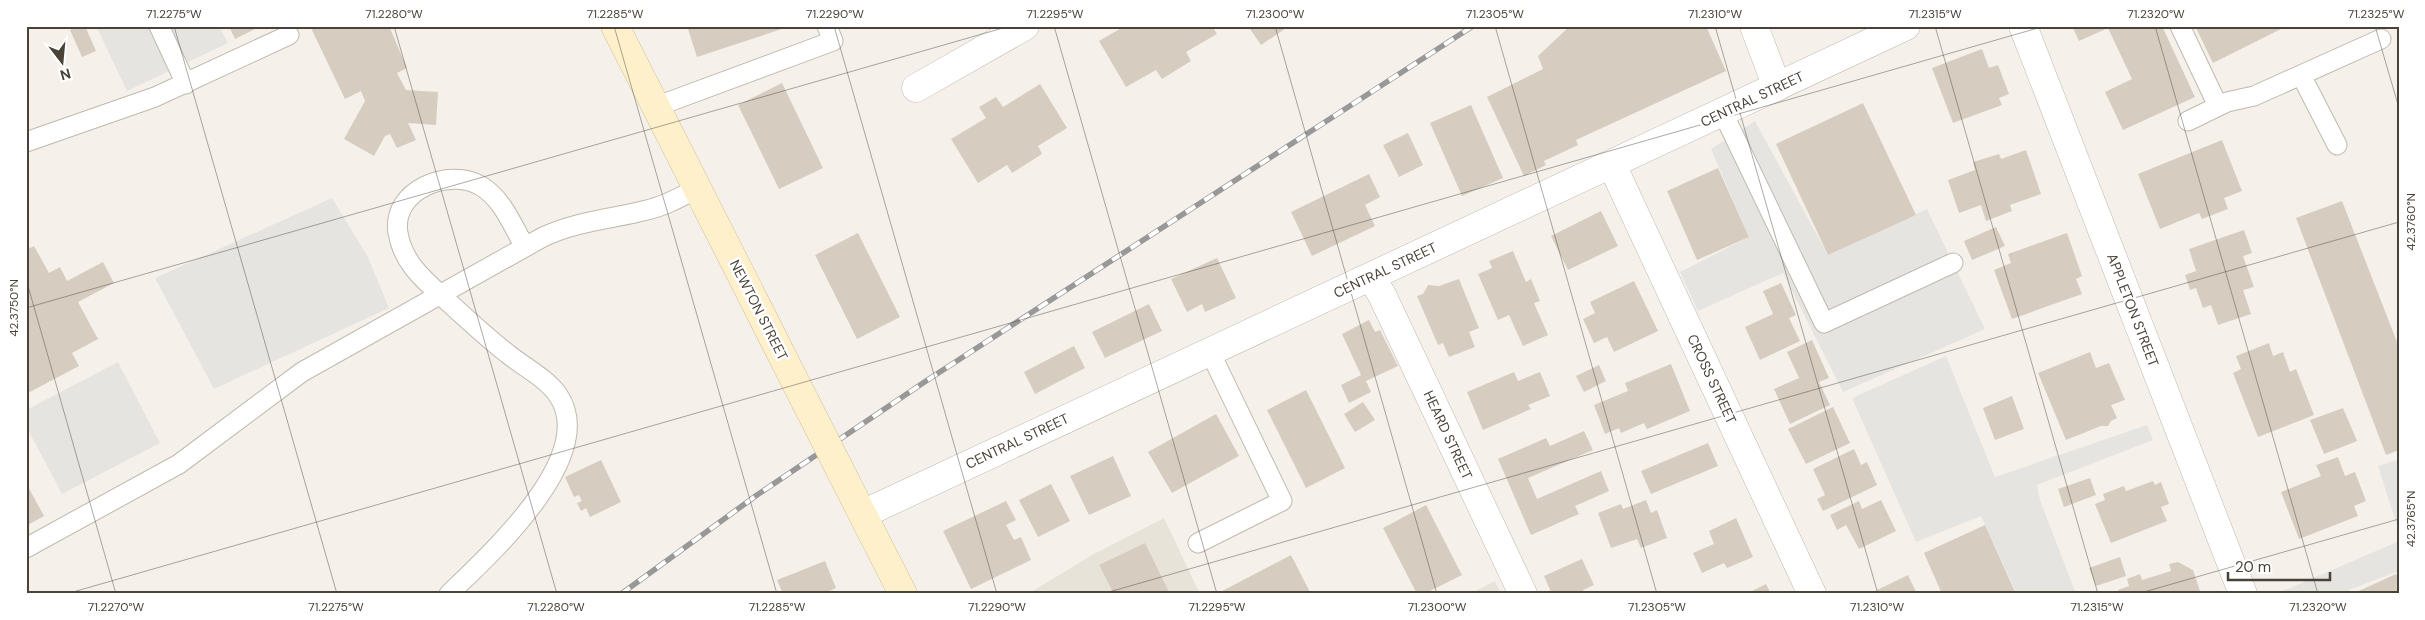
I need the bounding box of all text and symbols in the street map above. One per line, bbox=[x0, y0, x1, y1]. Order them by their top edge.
text: 71.2275°W bbox=[146, 6, 202, 22]
text: 71.2280°W bbox=[365, 6, 423, 22]
text: 71.2285°W bbox=[587, 6, 644, 22]
text: 71.2290°W bbox=[806, 6, 864, 22]
text: 71.2295°W bbox=[1027, 6, 1084, 22]
text: 71.2300°W bbox=[1246, 6, 1305, 22]
text: 71.2305°W bbox=[1466, 6, 1524, 22]
text: 71.2310°W bbox=[1688, 6, 1742, 22]
text: 71.2315°W bbox=[1908, 6, 1962, 22]
text: 71.2320°W bbox=[2127, 6, 2185, 22]
text: 71.2325°W bbox=[2348, 6, 2405, 22]
north arrow bbox=[38, 38, 88, 88]
text: N bbox=[58, 64, 73, 85]
street label: CENTRAL STREET bbox=[1697, 67, 1807, 131]
text: 42.3760°N bbox=[2403, 193, 2419, 251]
street label: CENTRAL STREET bbox=[1330, 238, 1440, 302]
street label: APPLETON STREET bbox=[2103, 251, 2163, 369]
street label: NEWTON STREET bbox=[726, 257, 792, 363]
text: 42.3750°N bbox=[6, 279, 22, 337]
street label: CROSS STREET bbox=[1683, 331, 1741, 427]
street label: HEARD STREET bbox=[1420, 388, 1477, 482]
street label: CENTRAL STREET bbox=[962, 409, 1072, 473]
text: 42.3765°N bbox=[2403, 491, 2419, 547]
scale bar bbox=[2228, 550, 2330, 582]
text: 20 m bbox=[2235, 557, 2271, 577]
text: 71.2270°W bbox=[88, 599, 145, 615]
text: 71.2275°W bbox=[308, 599, 364, 615]
text: 71.2280°W bbox=[527, 599, 585, 615]
text: 71.2285°W bbox=[749, 599, 806, 615]
text: 71.2290°W bbox=[968, 599, 1026, 615]
text: 71.2295°W bbox=[1189, 599, 1246, 615]
text: 71.2300°W bbox=[1408, 599, 1467, 615]
text: 71.2305°W bbox=[1628, 599, 1686, 615]
text: 71.2310°W bbox=[1850, 599, 1904, 615]
text: 71.2315°W bbox=[2070, 599, 2124, 615]
text: 71.2320°W bbox=[2289, 599, 2347, 615]

